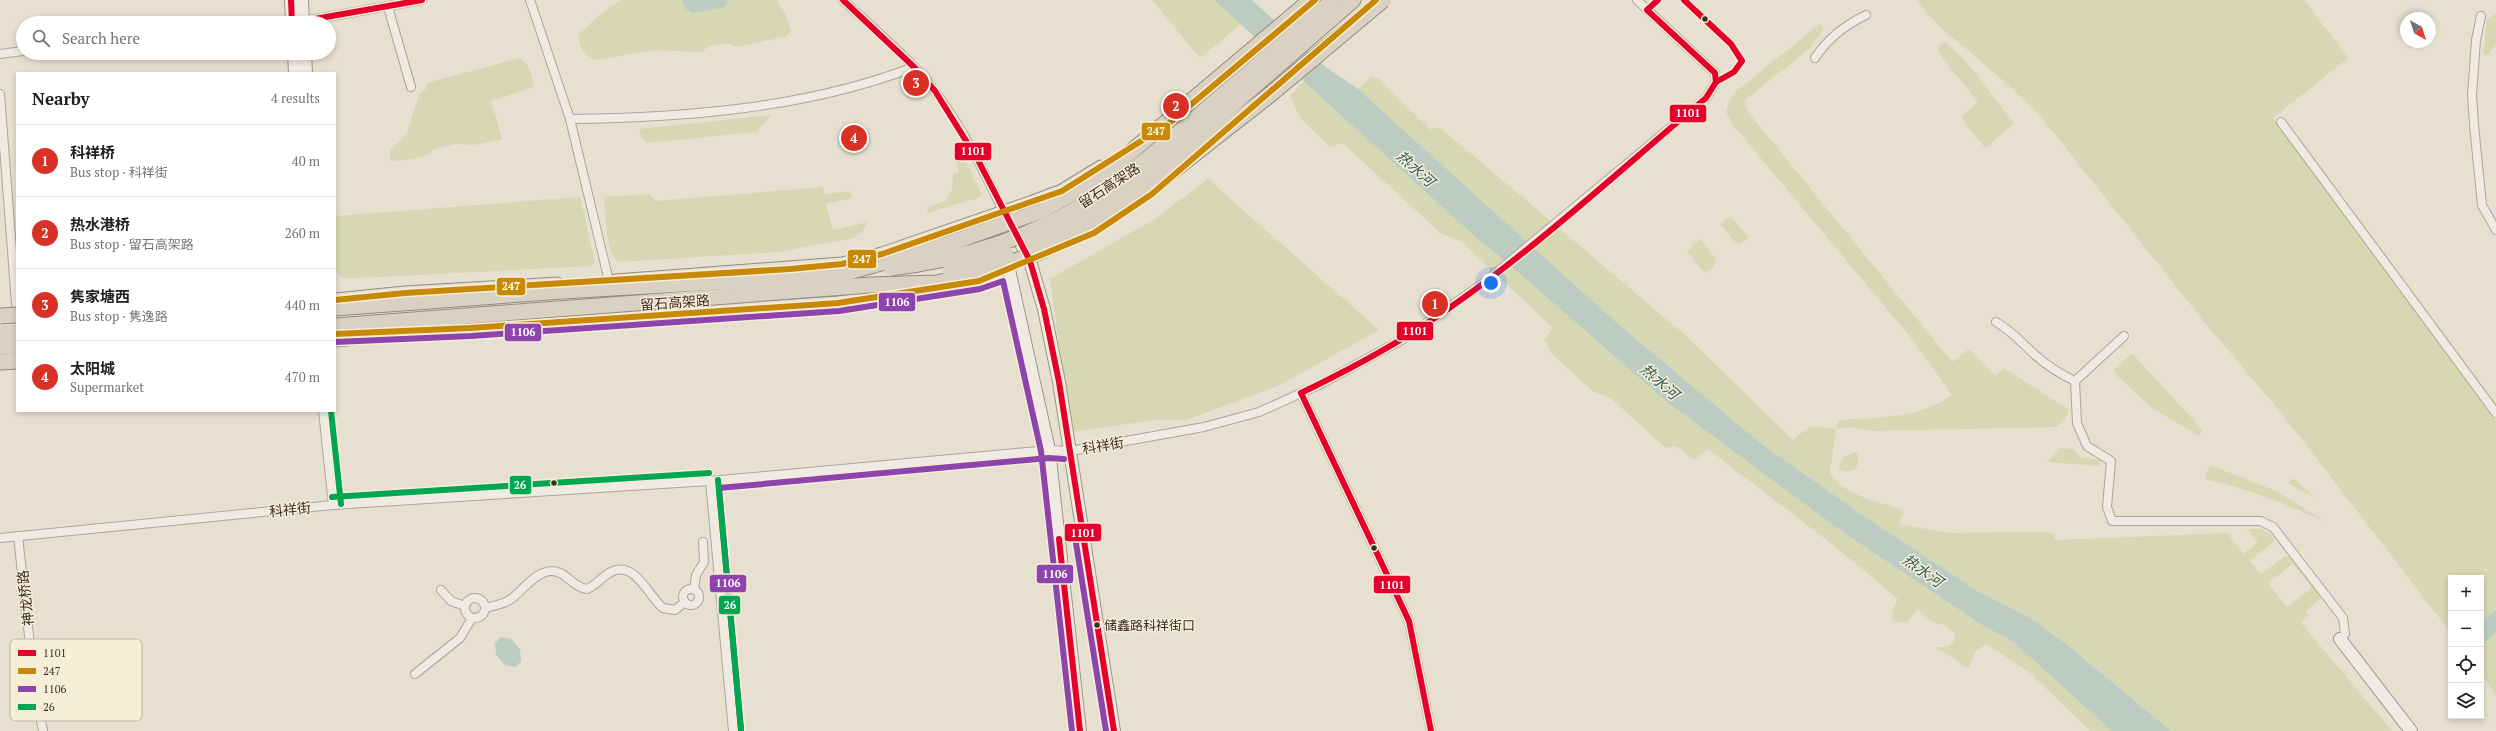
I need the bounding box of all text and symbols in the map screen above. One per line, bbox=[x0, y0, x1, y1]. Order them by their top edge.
north arrow bbox=[2400, 12, 2436, 48]
unlabelled marker bbox=[1700, 14, 1710, 24]
search box bbox=[16, 16, 336, 60]
icon: search bbox=[30, 27, 52, 49]
text: Search here bbox=[62, 28, 140, 48]
pin: 3 bbox=[903, 68, 929, 98]
text: Nearby bbox=[32, 87, 90, 110]
text: 4 results bbox=[271, 89, 320, 107]
pin: 2 bbox=[1163, 91, 1189, 121]
line badge: 1101 bbox=[1669, 104, 1707, 123]
text: 1101 bbox=[1676, 106, 1700, 120]
line badge: 247 bbox=[1141, 122, 1171, 141]
pin: 4 bbox=[841, 123, 867, 153]
text: 247 bbox=[1147, 124, 1165, 138]
text: 科祥桥 bbox=[70, 142, 115, 162]
line badge: 1101 bbox=[954, 142, 992, 161]
text: 1101 bbox=[961, 144, 985, 158]
water label: 热水河 bbox=[1393, 146, 1442, 192]
text: 1 bbox=[41, 152, 49, 170]
text: 40 m bbox=[292, 152, 320, 170]
street label: 留石高架路 bbox=[1074, 158, 1144, 212]
text: Bus stop · 科祥街 bbox=[70, 163, 168, 181]
text: 热水港桥 bbox=[70, 214, 130, 234]
text: 2 bbox=[41, 224, 49, 242]
text: 260 m bbox=[285, 224, 320, 242]
text: Bus stop · 留石高架路 bbox=[70, 235, 194, 253]
line badge: 247 bbox=[847, 249, 877, 269]
text: 247 bbox=[853, 252, 871, 266]
your location bbox=[1481, 273, 1501, 293]
line badge: 247 bbox=[496, 277, 526, 296]
text: 247 bbox=[502, 279, 520, 293]
text: 隽家塘西 bbox=[70, 286, 130, 306]
pin: 1 bbox=[1422, 289, 1448, 319]
street label: 留石高架路 bbox=[639, 290, 711, 314]
line badge: 1106 bbox=[878, 292, 916, 312]
text: 1106 bbox=[885, 295, 909, 309]
text: 3 bbox=[41, 296, 49, 314]
text: 440 m bbox=[285, 296, 320, 314]
text: Bus stop · 隽逸路 bbox=[70, 307, 168, 325]
line badge: 1101 bbox=[1396, 321, 1434, 341]
line badge: 1106 bbox=[504, 323, 542, 342]
text: 1101 bbox=[1403, 324, 1427, 338]
text: 1106 bbox=[511, 325, 535, 339]
text: 太阳城 bbox=[70, 358, 115, 378]
water label: 热水河 bbox=[1636, 359, 1686, 405]
text: 4 bbox=[41, 368, 49, 386]
text: 470 m bbox=[285, 368, 320, 386]
text: Supermarket bbox=[70, 378, 144, 396]
street label: 科祥街 bbox=[1081, 432, 1125, 458]
line badge: 26 bbox=[509, 475, 532, 495]
text: 26 bbox=[514, 478, 526, 492]
unlabelled marker bbox=[549, 478, 559, 488]
street label: 科祥街 bbox=[268, 497, 312, 521]
line badge: 1101 bbox=[1064, 523, 1102, 542]
text: 1101 bbox=[1071, 526, 1095, 540]
unlabelled marker bbox=[1369, 543, 1379, 553]
water label: 热水河 bbox=[1899, 549, 1950, 593]
line badge: 1106 bbox=[1036, 564, 1074, 584]
text: 1106 bbox=[1043, 567, 1067, 581]
street label: 神龙桥路 bbox=[13, 569, 37, 627]
line badge: 1106 bbox=[709, 574, 747, 593]
line badge: 1101 bbox=[1373, 575, 1411, 594]
map controls bbox=[2448, 575, 2484, 719]
button: + bbox=[2448, 575, 2484, 611]
text: 1106 bbox=[716, 576, 740, 590]
text: 1101 bbox=[1380, 578, 1404, 592]
line badge: 26 bbox=[718, 595, 741, 615]
text: 26 bbox=[724, 598, 736, 612]
button: − bbox=[2448, 611, 2484, 647]
place label: 储鑫路科祥街口 bbox=[1104, 616, 1195, 634]
marker: 储鑫路科祥街口 bbox=[1092, 620, 1102, 630]
legend bbox=[10, 639, 142, 721]
text: 1101 bbox=[43, 646, 66, 660]
button: locate bbox=[2448, 647, 2484, 683]
text: 247 bbox=[43, 664, 61, 678]
text: 1106 bbox=[43, 682, 67, 696]
button: layers bbox=[2448, 683, 2484, 719]
text: 26 bbox=[43, 700, 55, 714]

